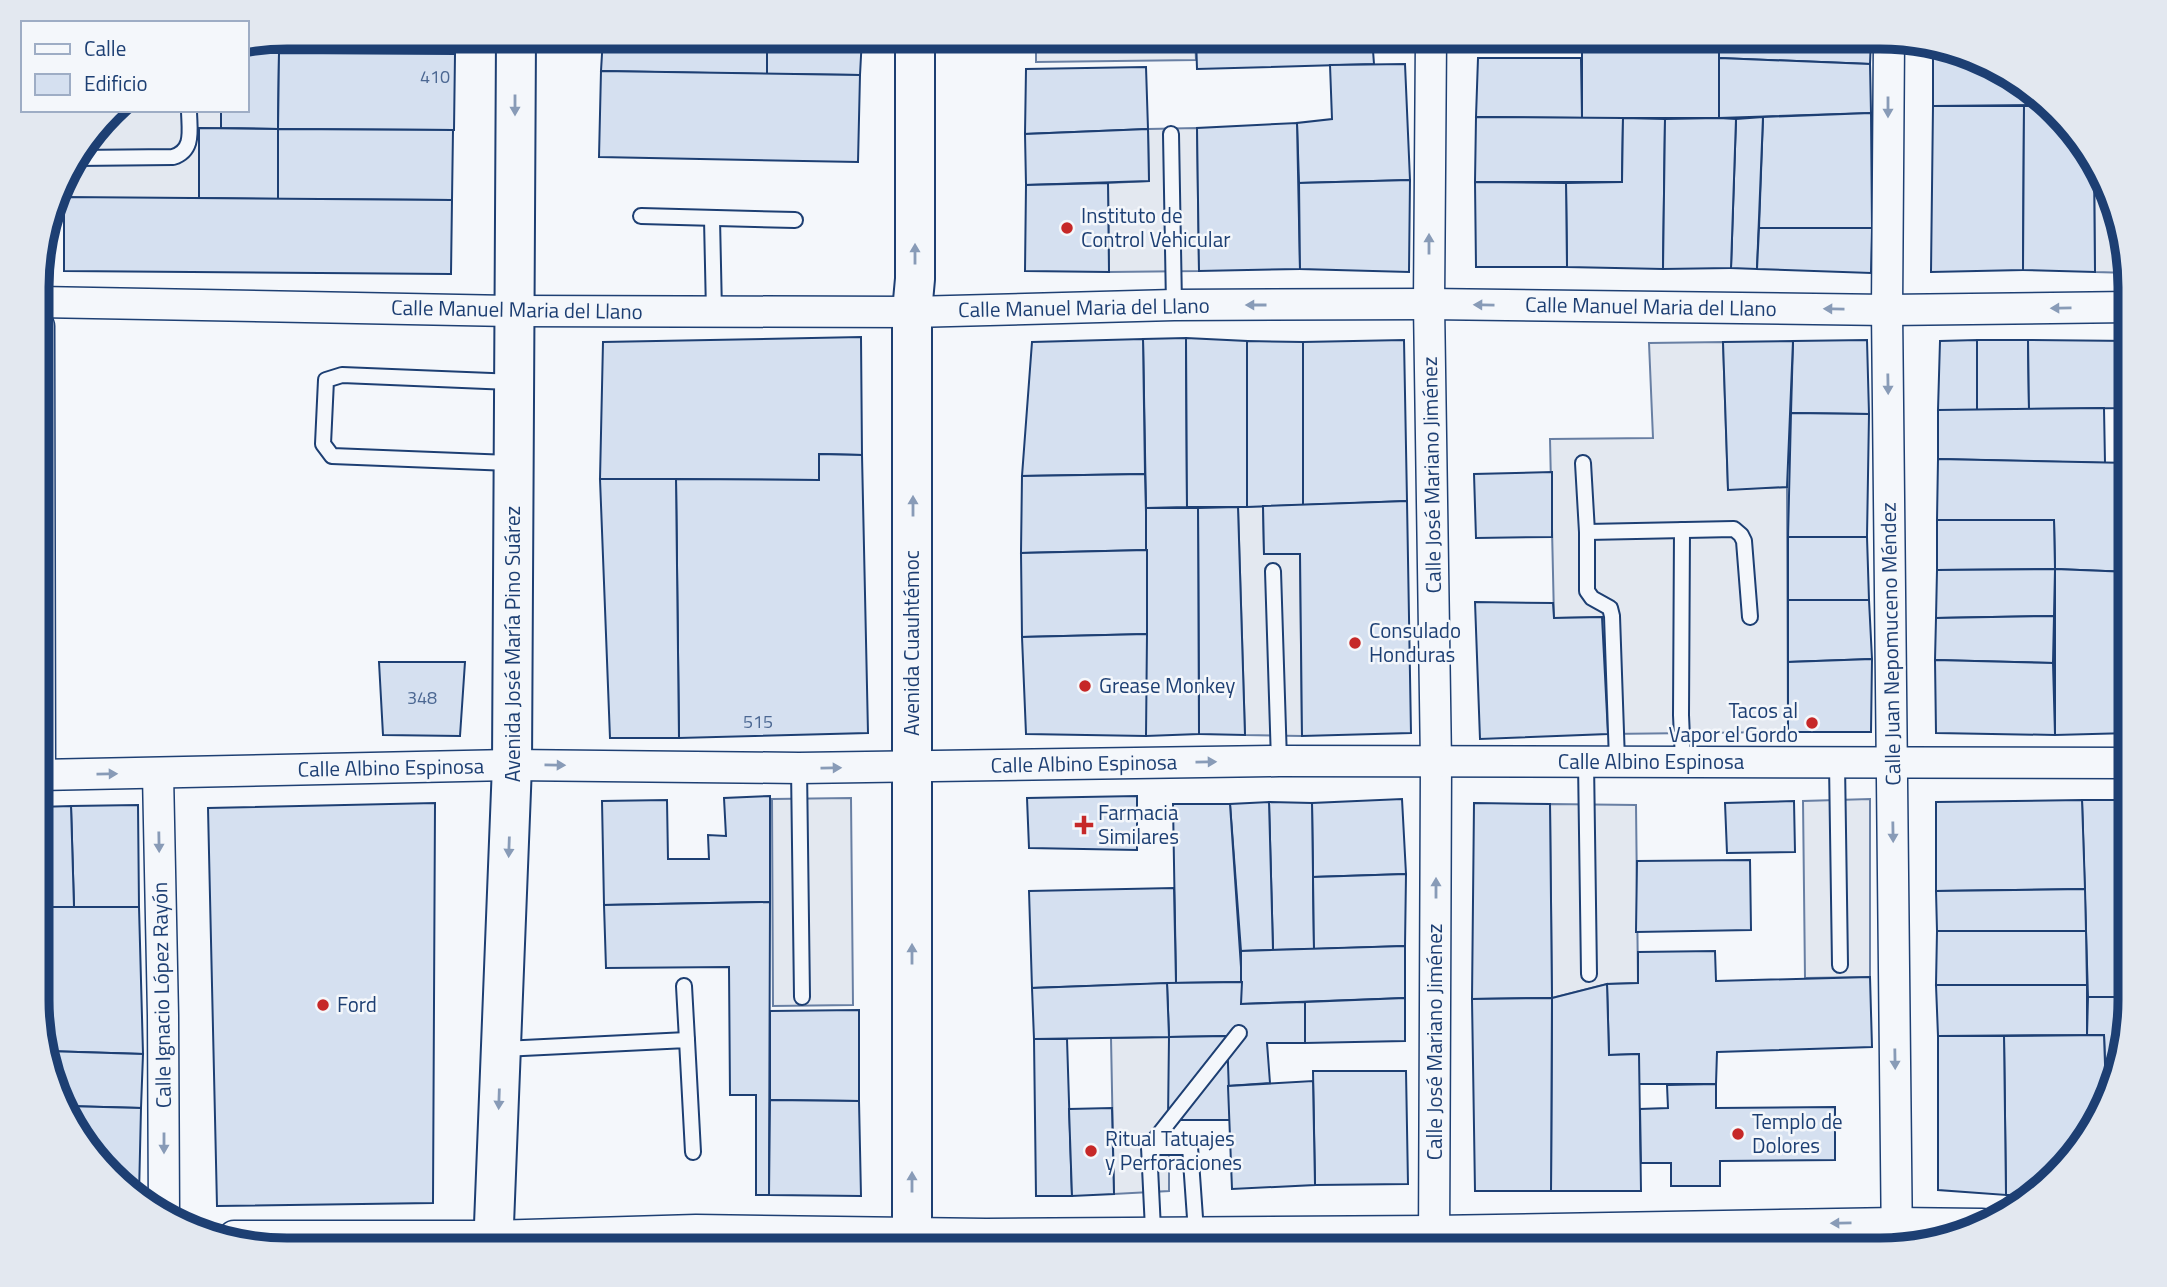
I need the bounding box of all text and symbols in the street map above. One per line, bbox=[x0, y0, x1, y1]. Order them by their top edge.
legend bbox=[21, 21, 248, 112]
text: Calle bbox=[84, 32, 126, 64]
house number: 410 bbox=[420, 63, 450, 90]
text: Edificio bbox=[84, 67, 148, 99]
one-way arrow bbox=[509, 94, 521, 116]
one-way arrow bbox=[1882, 96, 1894, 118]
place label: Instituto de Control Vehicular bbox=[1081, 199, 1230, 255]
marker: Instituto de Control Vehicular bbox=[1059, 220, 1075, 236]
one-way arrow bbox=[1423, 232, 1435, 254]
one-way arrow bbox=[909, 243, 921, 265]
street label: Calle Manuel Maria del Llano bbox=[1525, 288, 1777, 324]
street label: Calle Manuel Maria del Llano bbox=[958, 289, 1210, 325]
street label: Calle Manuel Maria del Llano bbox=[391, 291, 643, 327]
one-way arrow bbox=[1245, 299, 1267, 311]
one-way arrow bbox=[1473, 299, 1495, 311]
one-way arrow bbox=[2050, 302, 2072, 314]
one-way arrow bbox=[1823, 303, 1845, 315]
street label: Calle José Mariano Jiménez bbox=[1413, 356, 1449, 594]
one-way arrow bbox=[1882, 373, 1894, 395]
one-way arrow bbox=[907, 495, 919, 517]
street label: Calle Juan Nepomuceno Méndez bbox=[1872, 502, 1908, 786]
street label: Avenida José María Pino Suárez bbox=[496, 506, 528, 782]
street label: Avenida Cuauhtémoc bbox=[895, 550, 927, 736]
place label: Consulado Honduras bbox=[1369, 614, 1461, 670]
marker: Consulado Honduras bbox=[1347, 635, 1363, 651]
place label: Grease Monkey bbox=[1099, 669, 1235, 701]
marker: Grease Monkey bbox=[1077, 678, 1093, 694]
house number: 348 bbox=[407, 684, 437, 711]
place label: Tacos al Vapor el Gordo bbox=[1668, 694, 1798, 750]
house number: 515 bbox=[743, 708, 773, 735]
marker: Tacos al Vapor el Gordo bbox=[1804, 715, 1820, 731]
street label: Calle Albino Espinosa bbox=[990, 745, 1178, 781]
street label: Calle Albino Espinosa bbox=[1558, 745, 1745, 777]
street label: Calle Albino Espinosa bbox=[297, 749, 485, 785]
one-way arrow bbox=[1195, 757, 1217, 768]
one-way arrow bbox=[544, 759, 566, 771]
one-way arrow bbox=[821, 762, 843, 774]
one-way arrow bbox=[96, 768, 118, 780]
place label: Farmacia Similares bbox=[1098, 796, 1179, 852]
marker: Farmacia Similares bbox=[1076, 817, 1092, 833]
one-way arrow bbox=[1887, 821, 1899, 843]
one-way arrow bbox=[154, 831, 165, 853]
one-way arrow bbox=[504, 836, 515, 858]
one-way arrow bbox=[1430, 876, 1442, 898]
street label: Calle Ignacio López Rayón bbox=[143, 882, 179, 1109]
street label: Calle José Mariano Jiménez bbox=[1418, 924, 1450, 1160]
one-way arrow bbox=[906, 943, 918, 965]
place label: Ford bbox=[337, 988, 377, 1020]
marker: Ford bbox=[315, 997, 331, 1013]
one-way arrow bbox=[1889, 1048, 1901, 1070]
one-way arrow bbox=[494, 1088, 505, 1110]
place label: Templo de Dolores bbox=[1752, 1105, 1843, 1161]
place label: Ritual Tatuajes y Perforaciones bbox=[1105, 1122, 1242, 1178]
marker: Templo de Dolores bbox=[1730, 1126, 1746, 1142]
one-way arrow bbox=[158, 1132, 169, 1154]
marker: Ritual Tatuajes y Perforaciones bbox=[1083, 1143, 1099, 1159]
one-way arrow bbox=[906, 1171, 918, 1193]
one-way arrow bbox=[1829, 1218, 1851, 1229]

